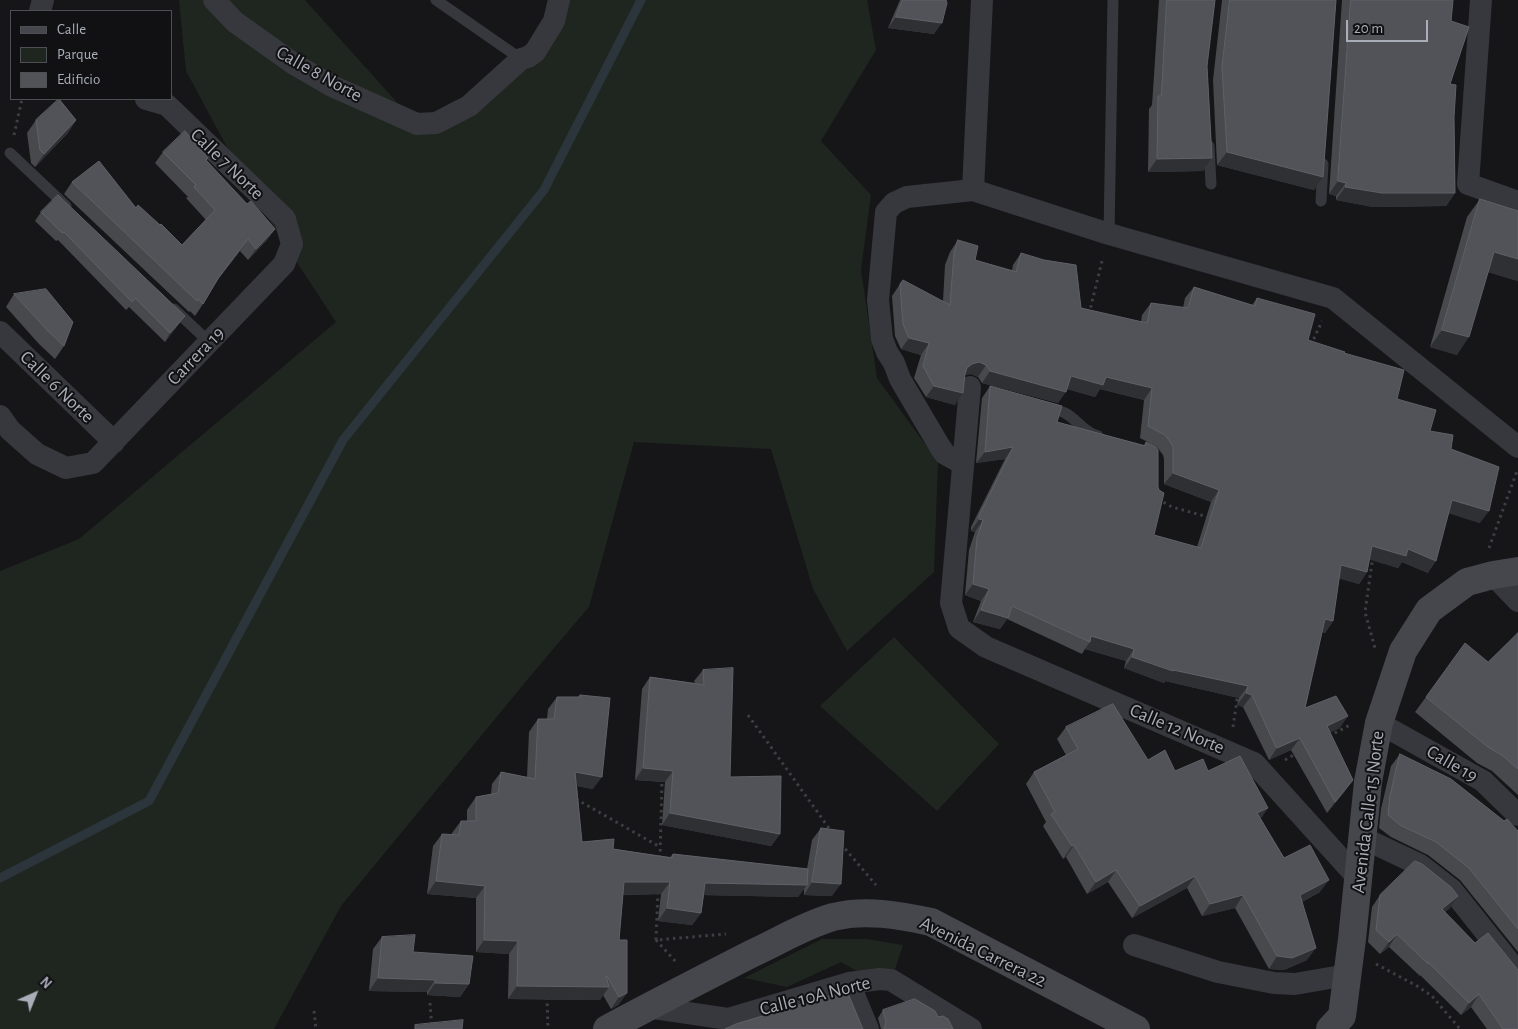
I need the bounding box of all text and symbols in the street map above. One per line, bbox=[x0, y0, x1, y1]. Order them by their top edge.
legend bbox=[10, 10, 172, 100]
scale bar bbox=[1348, 10, 1430, 42]
text: 20 m bbox=[1354, 21, 1383, 36]
text: Calle bbox=[57, 22, 86, 37]
street label: Calle 8 Norte bbox=[272, 41, 366, 107]
text: Parque bbox=[57, 47, 98, 62]
text: Edificio bbox=[57, 72, 100, 87]
street label: Calle 7 Norte bbox=[185, 123, 269, 205]
street label: Carrera 19 bbox=[163, 322, 229, 390]
street label: Calle 6 Norte bbox=[15, 346, 99, 428]
street label: Calle 12 Norte bbox=[1126, 699, 1228, 759]
street label: Avenida Calle 15 Norte bbox=[1347, 730, 1389, 894]
street label: Calle 19 bbox=[1422, 740, 1482, 788]
street label: Avenida Carrera 22 bbox=[916, 912, 1050, 992]
north arrow bbox=[10, 969, 60, 1019]
street label: Calle 10A Norte bbox=[757, 971, 873, 1021]
text: N bbox=[37, 975, 54, 992]

